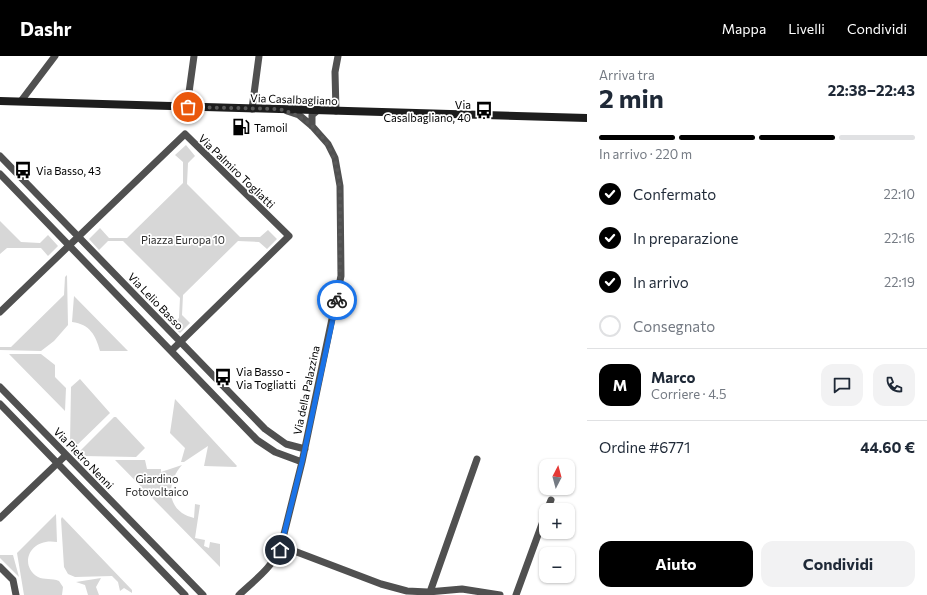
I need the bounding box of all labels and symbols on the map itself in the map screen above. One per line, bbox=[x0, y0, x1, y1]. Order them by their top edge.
pin bbox=[171, 90, 205, 124]
street label: Via Casalbagliano bbox=[250, 91, 338, 107]
place label: Via Casalbagliano, 40 bbox=[384, 98, 471, 124]
bus stop icon: Via Casalbagliano, 40 bbox=[474, 100, 494, 120]
fuel station icon: Tamoil bbox=[231, 117, 251, 137]
place label: Tamoil bbox=[254, 121, 288, 134]
street label: Via Palmiro Togliatti bbox=[196, 131, 278, 211]
bus stop icon: Via Basso, 43 bbox=[13, 160, 33, 180]
place label: Via Basso, 43 bbox=[36, 164, 101, 177]
park label: Piazza Europa 10 bbox=[141, 233, 225, 246]
street label: Via Lelio Basso bbox=[126, 270, 187, 332]
courier bbox=[317, 280, 357, 320]
street label: Via della Palazzina bbox=[290, 344, 322, 436]
place label: Via Basso - Via Togliatti bbox=[236, 365, 296, 391]
bus stop icon: Via Basso - Via Togliatti bbox=[213, 367, 233, 387]
street label: Via Pietro Nenni bbox=[51, 424, 117, 492]
north arrow bbox=[539, 459, 575, 495]
park label: Giardino Fotovoltaico bbox=[125, 472, 189, 498]
pin bbox=[263, 533, 297, 567]

